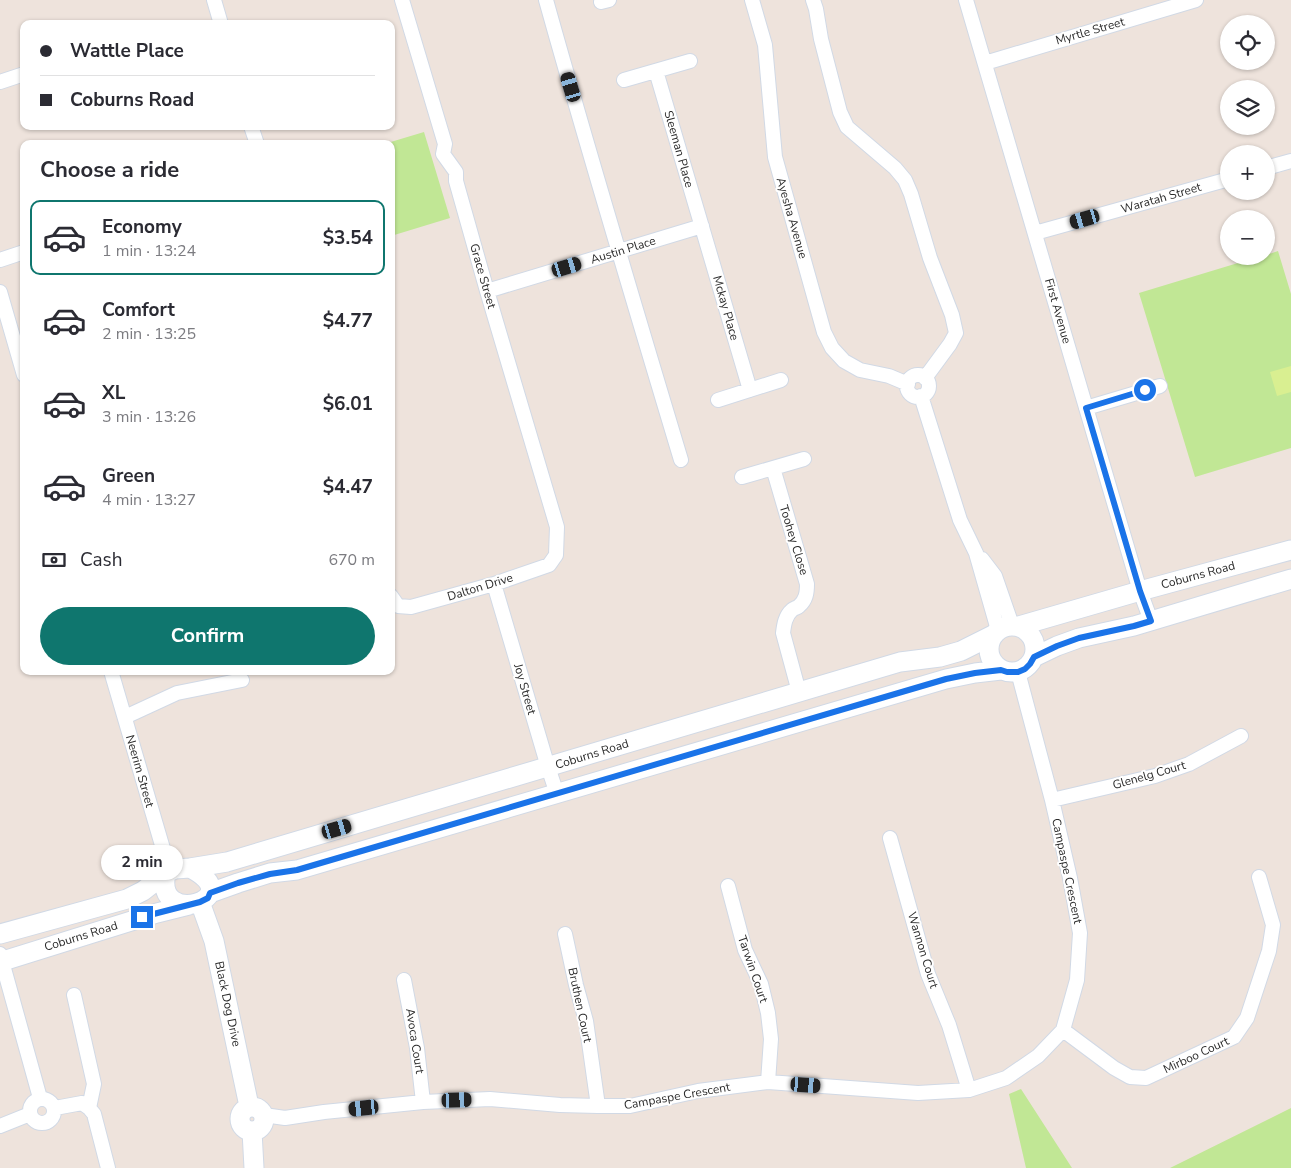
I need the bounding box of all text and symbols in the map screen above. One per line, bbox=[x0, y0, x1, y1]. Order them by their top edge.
street label: Myrtle Street bbox=[1054, 13, 1127, 48]
map controls bbox=[1220, 15, 1275, 265]
button: locate bbox=[1220, 15, 1275, 70]
text: Wattle Place bbox=[70, 38, 184, 64]
car bbox=[559, 70, 582, 104]
button: layers bbox=[1220, 80, 1275, 135]
text: Coburns Road bbox=[70, 87, 194, 113]
street label: Sleeman Place bbox=[660, 109, 698, 189]
button: + bbox=[1220, 145, 1275, 200]
text: Choose a ride bbox=[40, 155, 179, 185]
street label: Ayesha Avenue bbox=[773, 176, 811, 260]
street label: Waratah Street bbox=[1119, 179, 1204, 217]
car bbox=[1068, 208, 1101, 230]
button: − bbox=[1220, 210, 1275, 265]
text: Economy bbox=[102, 214, 182, 240]
icon: car bbox=[42, 215, 87, 260]
text: $3.54 bbox=[323, 225, 373, 251]
street label: Austin Place bbox=[588, 232, 658, 268]
text: 1 min · 13:24 bbox=[102, 240, 196, 262]
street label: Grace Street bbox=[466, 242, 500, 311]
car bbox=[550, 255, 583, 279]
street label: Mckay Place bbox=[709, 274, 743, 342]
street label: First Avenue bbox=[1041, 276, 1075, 346]
text: Comfort bbox=[102, 297, 175, 323]
icon: car bbox=[42, 298, 87, 343]
text: $4.77 bbox=[323, 308, 373, 334]
text: 2 min · 13:25 bbox=[102, 323, 196, 345]
route start bbox=[1134, 379, 1156, 401]
text: XL bbox=[102, 380, 125, 406]
icon: car bbox=[42, 381, 87, 426]
text: $6.01 bbox=[323, 391, 373, 417]
text: 3 min · 13:26 bbox=[102, 406, 196, 428]
text: Green bbox=[102, 463, 155, 489]
icon: car bbox=[42, 464, 87, 509]
text: $4.47 bbox=[323, 474, 373, 500]
text: 4 min · 13:27 bbox=[102, 489, 196, 511]
street label: Toohey Close bbox=[776, 503, 812, 577]
icon: cash bbox=[40, 546, 68, 574]
text: Cash bbox=[80, 547, 122, 573]
text: 670 m bbox=[328, 549, 375, 571]
street label: Coburns Road bbox=[1159, 557, 1237, 593]
street label: Dalton Drive bbox=[445, 569, 515, 605]
button: Confirm bbox=[40, 607, 375, 665]
street label: Joy Street bbox=[510, 661, 540, 717]
street label: Neerim Street bbox=[122, 733, 158, 810]
street label: Coburns Road bbox=[553, 735, 631, 773]
street label: Glenelg Court bbox=[1111, 757, 1188, 793]
street label: Campaspe Crescent bbox=[1048, 817, 1086, 926]
car bbox=[320, 818, 353, 840]
callout: 2 min bbox=[101, 844, 183, 880]
text: 2 min bbox=[121, 851, 163, 873]
route end bbox=[131, 906, 153, 928]
street label: Wannon Court bbox=[904, 910, 942, 991]
street label: Coburns Road bbox=[42, 917, 120, 955]
street label: Tarwin Court bbox=[734, 933, 772, 1005]
street label: Black Dog Drive bbox=[211, 960, 245, 1048]
street label: Bruthen Court bbox=[564, 966, 596, 1045]
street label: Avoca Court bbox=[402, 1007, 428, 1076]
street label: Mirboo Court bbox=[1161, 1032, 1232, 1077]
car bbox=[790, 1076, 821, 1094]
street label: Campaspe Crescent bbox=[623, 1079, 732, 1113]
car bbox=[441, 1092, 472, 1108]
car bbox=[348, 1099, 379, 1117]

